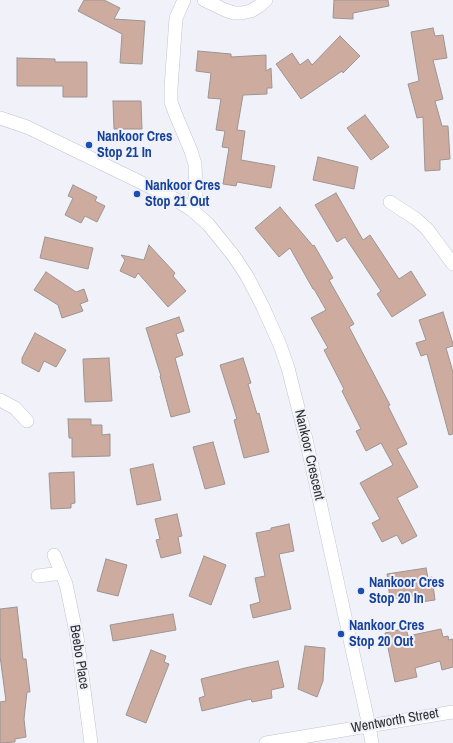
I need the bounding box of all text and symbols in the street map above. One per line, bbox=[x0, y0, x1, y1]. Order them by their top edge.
place label: Nankoor Cres Stop 21 In bbox=[97, 129, 172, 162]
marker: Nankoor Cres Stop 21 In bbox=[84, 140, 94, 150]
place label: Nankoor Cres Stop 21 Out bbox=[145, 178, 220, 210]
marker: Nankoor Cres Stop 21 Out bbox=[132, 189, 142, 199]
street label: Nankoor Crescent bbox=[290, 408, 328, 502]
place label: Nankoor Cres Stop 20 In bbox=[369, 575, 444, 608]
marker: Nankoor Cres Stop 20 In bbox=[356, 586, 366, 596]
place label: Nankoor Cres Stop 20 Out bbox=[349, 618, 424, 650]
street label: Beebo Place bbox=[66, 624, 92, 690]
marker: Nankoor Cres Stop 20 Out bbox=[336, 629, 346, 639]
street label: Wentworth Street bbox=[350, 705, 440, 737]

